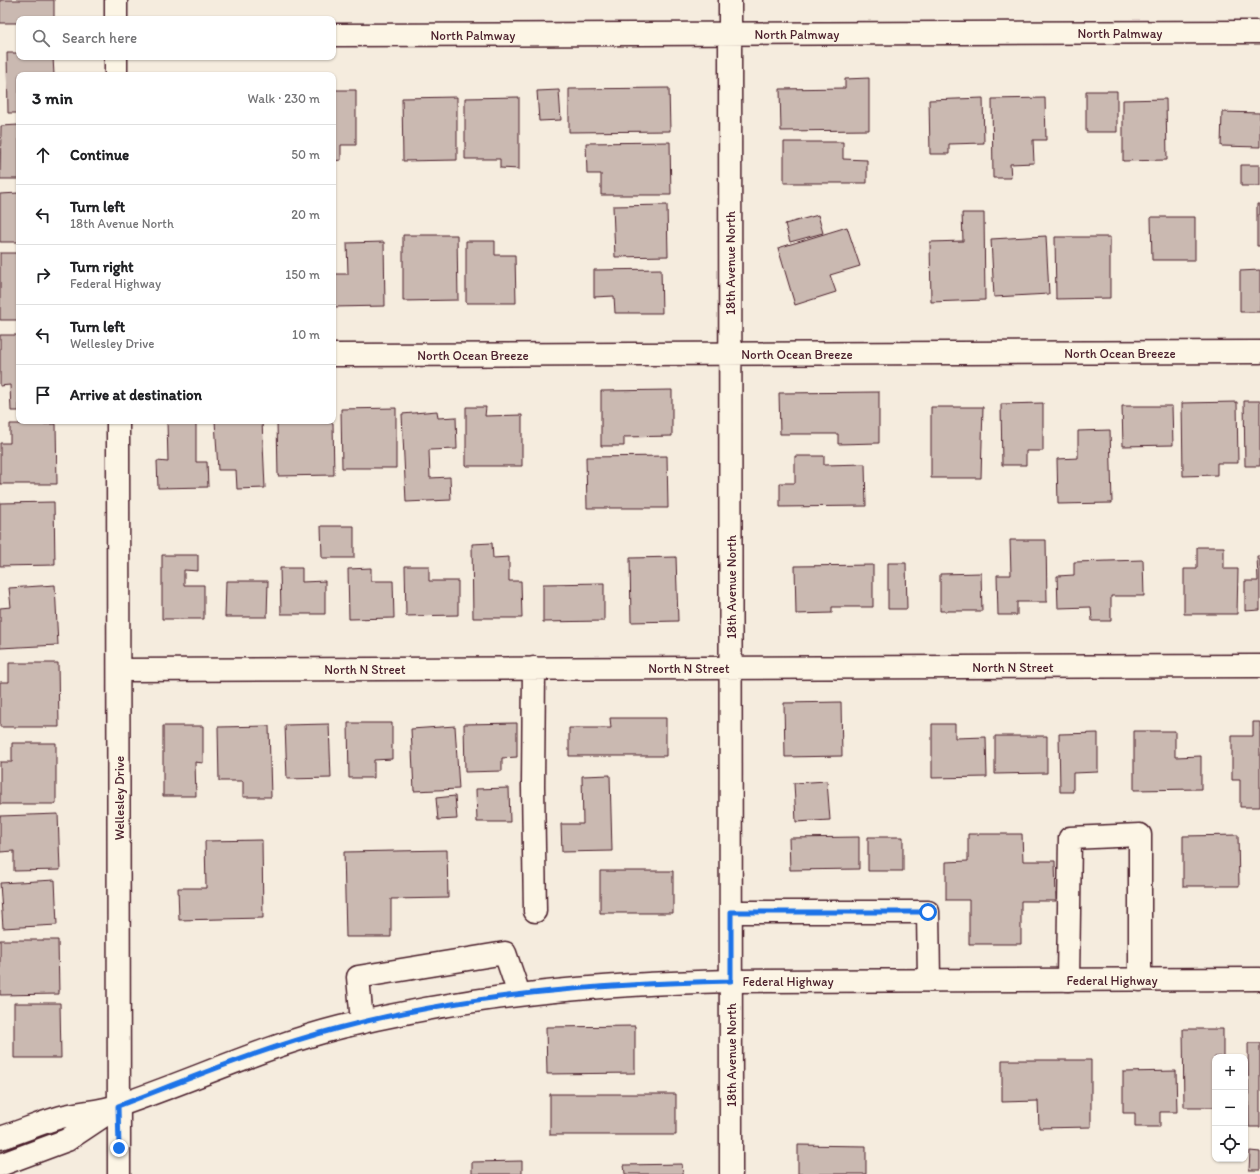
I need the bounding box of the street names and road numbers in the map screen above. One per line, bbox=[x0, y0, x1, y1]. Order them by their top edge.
street label: North Palmway bbox=[1078, 26, 1162, 41]
street label: North Palmway bbox=[755, 27, 839, 42]
street label: North Palmway bbox=[431, 28, 515, 43]
street label: 18th Avenue North bbox=[723, 211, 738, 315]
street label: North Ocean Breeze bbox=[1064, 346, 1176, 361]
street label: North Ocean Breeze bbox=[741, 347, 853, 362]
street label: North Ocean Breeze bbox=[417, 348, 529, 363]
street label: 18th Avenue North bbox=[724, 535, 739, 639]
street label: North N Street bbox=[972, 660, 1054, 675]
street label: North N Street bbox=[648, 661, 730, 676]
street label: North N Street bbox=[324, 662, 406, 677]
street label: Wellesley Drive bbox=[112, 756, 127, 840]
street label: Federal Highway bbox=[1066, 973, 1158, 988]
street label: Federal Highway bbox=[742, 974, 834, 989]
street label: 18th Avenue North bbox=[724, 1003, 739, 1107]

